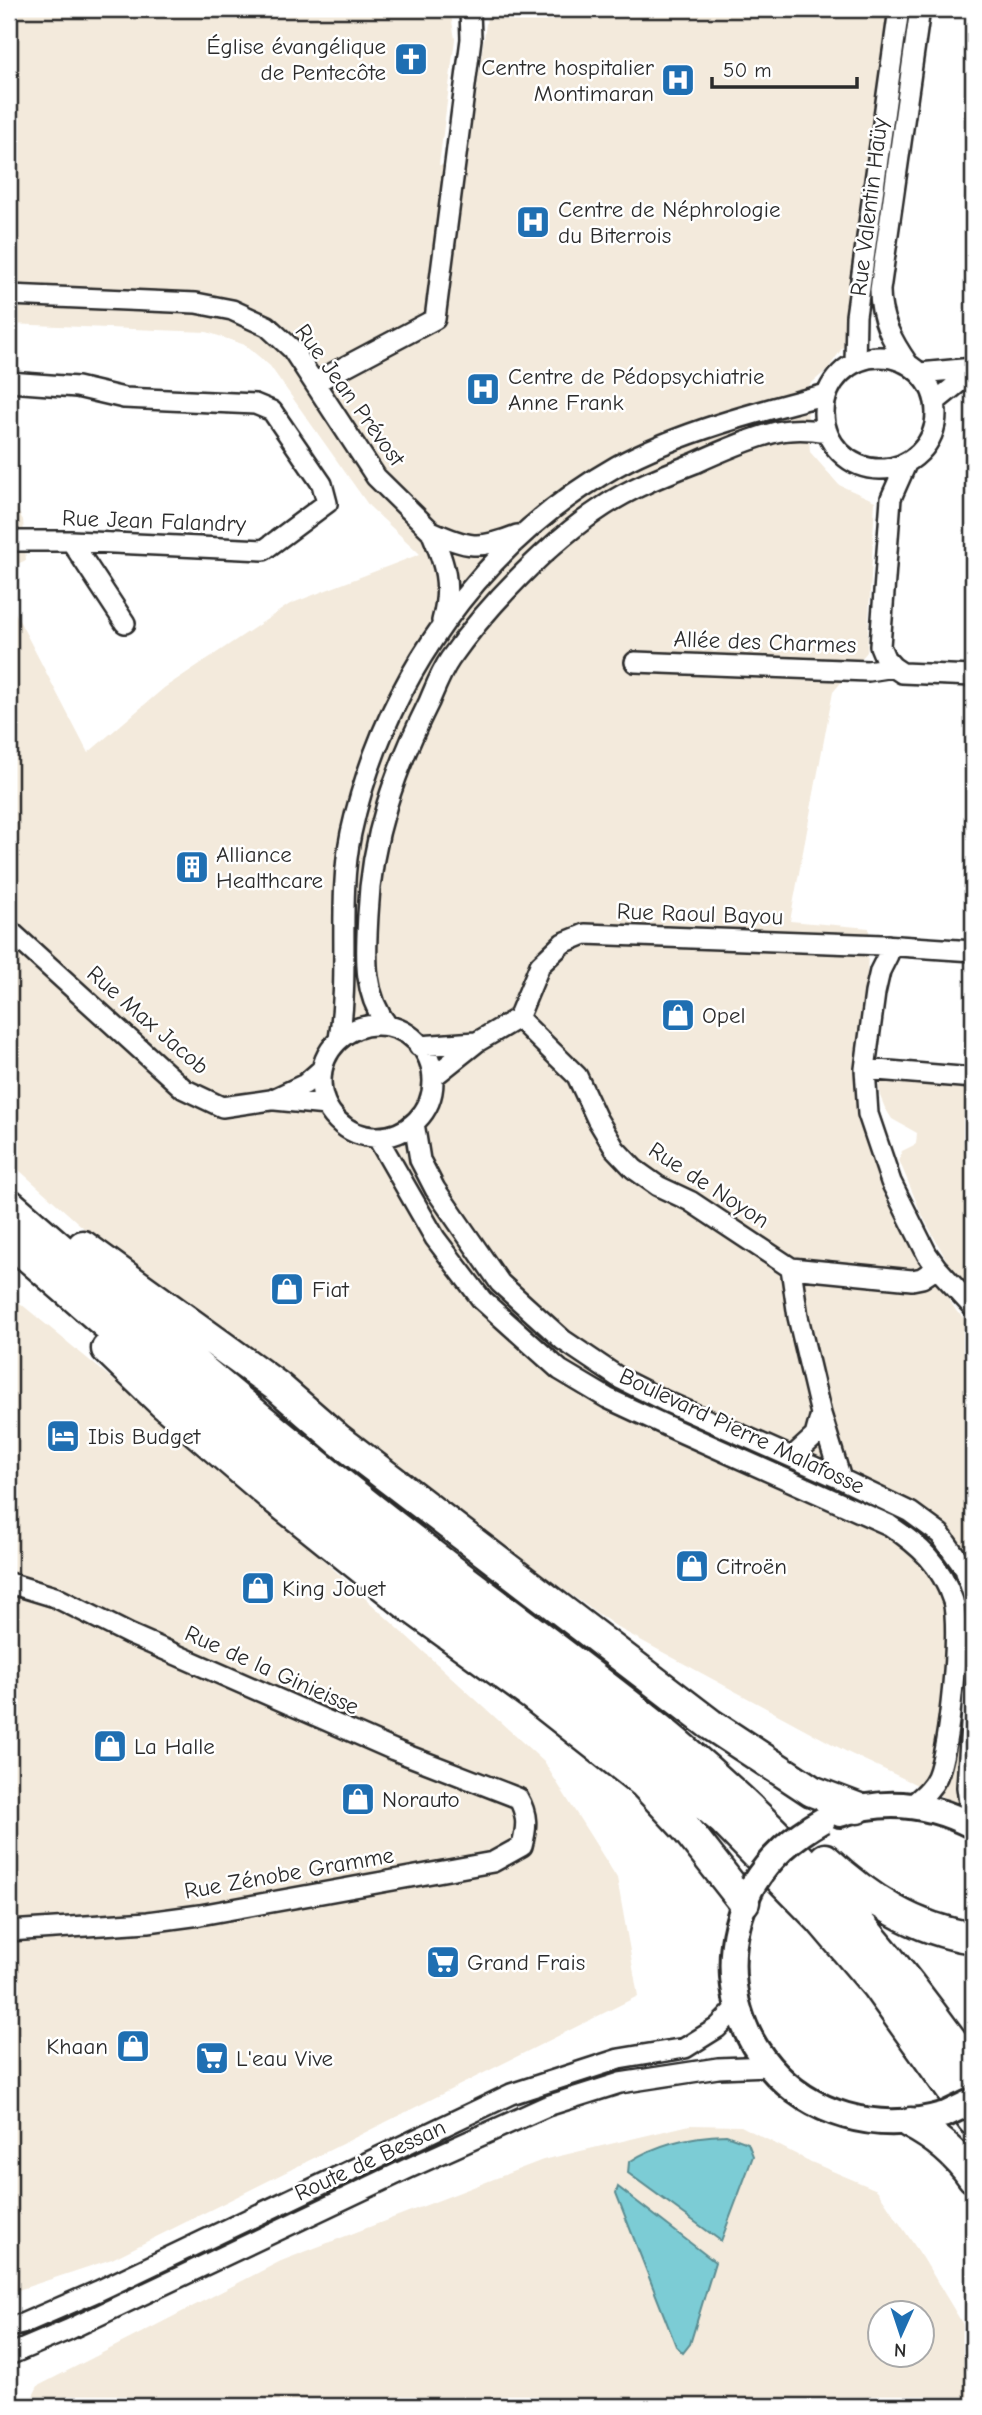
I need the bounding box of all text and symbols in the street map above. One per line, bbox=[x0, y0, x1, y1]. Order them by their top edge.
place label: Église évangélique de Pentecôte bbox=[207, 33, 386, 86]
church icon: Église évangélique de Pentecôte bbox=[392, 40, 430, 78]
scale bar bbox=[712, 46, 858, 90]
place label: Centre hospitalier Montimaran bbox=[481, 54, 655, 107]
text: 50 m bbox=[723, 58, 772, 82]
hospital icon: Centre hospitalier Montimaran bbox=[659, 61, 697, 99]
street label: Rue Valentin Haüy bbox=[845, 116, 893, 298]
place label: Centre de Néphrologie du Biterrois bbox=[558, 196, 780, 249]
hospital icon: Centre de Néphrologie du Biterrois bbox=[514, 203, 552, 241]
street label: Rue Jean Prévost bbox=[289, 319, 411, 472]
place label: Centre de Pédopsychiatrie Anne Frank bbox=[508, 363, 765, 416]
hospital icon: Centre de Pédopsychiatrie Anne Frank bbox=[464, 370, 502, 408]
street label: Rue Jean Falandry bbox=[62, 504, 247, 538]
street label: Allée des Charmes bbox=[673, 625, 857, 659]
place label: Alliance Healthcare bbox=[216, 841, 323, 894]
building icon: Alliance Healthcare bbox=[173, 848, 211, 886]
street label: Rue Raoul Bayou bbox=[616, 898, 784, 930]
street label: Rue Max Jacob bbox=[82, 960, 214, 1080]
shop icon: Opel bbox=[659, 996, 697, 1034]
place label: Opel bbox=[702, 1002, 746, 1029]
street label: Rue de Noyon bbox=[644, 1136, 774, 1234]
shop icon: Fiat bbox=[268, 1270, 306, 1308]
place label: Fiat bbox=[312, 1276, 350, 1303]
street label: Boulevard Pierre Malafosse bbox=[615, 1362, 869, 1500]
hotel icon: Ibis Budget bbox=[44, 1417, 82, 1455]
place label: Ibis Budget bbox=[88, 1423, 202, 1450]
shop icon: Citroën bbox=[673, 1547, 711, 1585]
place label: Citroën bbox=[716, 1553, 787, 1580]
shop icon: King Jouet bbox=[239, 1569, 277, 1607]
place label: King Jouet bbox=[282, 1575, 387, 1602]
street label: Rue de la Ginieisse bbox=[181, 1620, 363, 1720]
shop icon: La Halle bbox=[91, 1727, 129, 1765]
place label: La Halle bbox=[134, 1733, 215, 1760]
shop icon: Norauto bbox=[339, 1780, 377, 1818]
place label: Norauto bbox=[382, 1786, 460, 1813]
street label: Rue Zénobe Gramme bbox=[182, 1841, 396, 1905]
supermarket icon: Grand Frais bbox=[424, 1943, 462, 1981]
place label: Grand Frais bbox=[467, 1949, 585, 1976]
shop icon: Khaan bbox=[114, 2027, 152, 2065]
place label: Khaan bbox=[46, 2033, 108, 2060]
supermarket icon: L'eau Vive bbox=[193, 2039, 231, 2077]
place label: L'eau Vive bbox=[236, 2045, 333, 2072]
street label: Route de Bessan bbox=[290, 2113, 450, 2207]
north arrow bbox=[866, 2300, 936, 2370]
text: N bbox=[893, 2339, 907, 2361]

